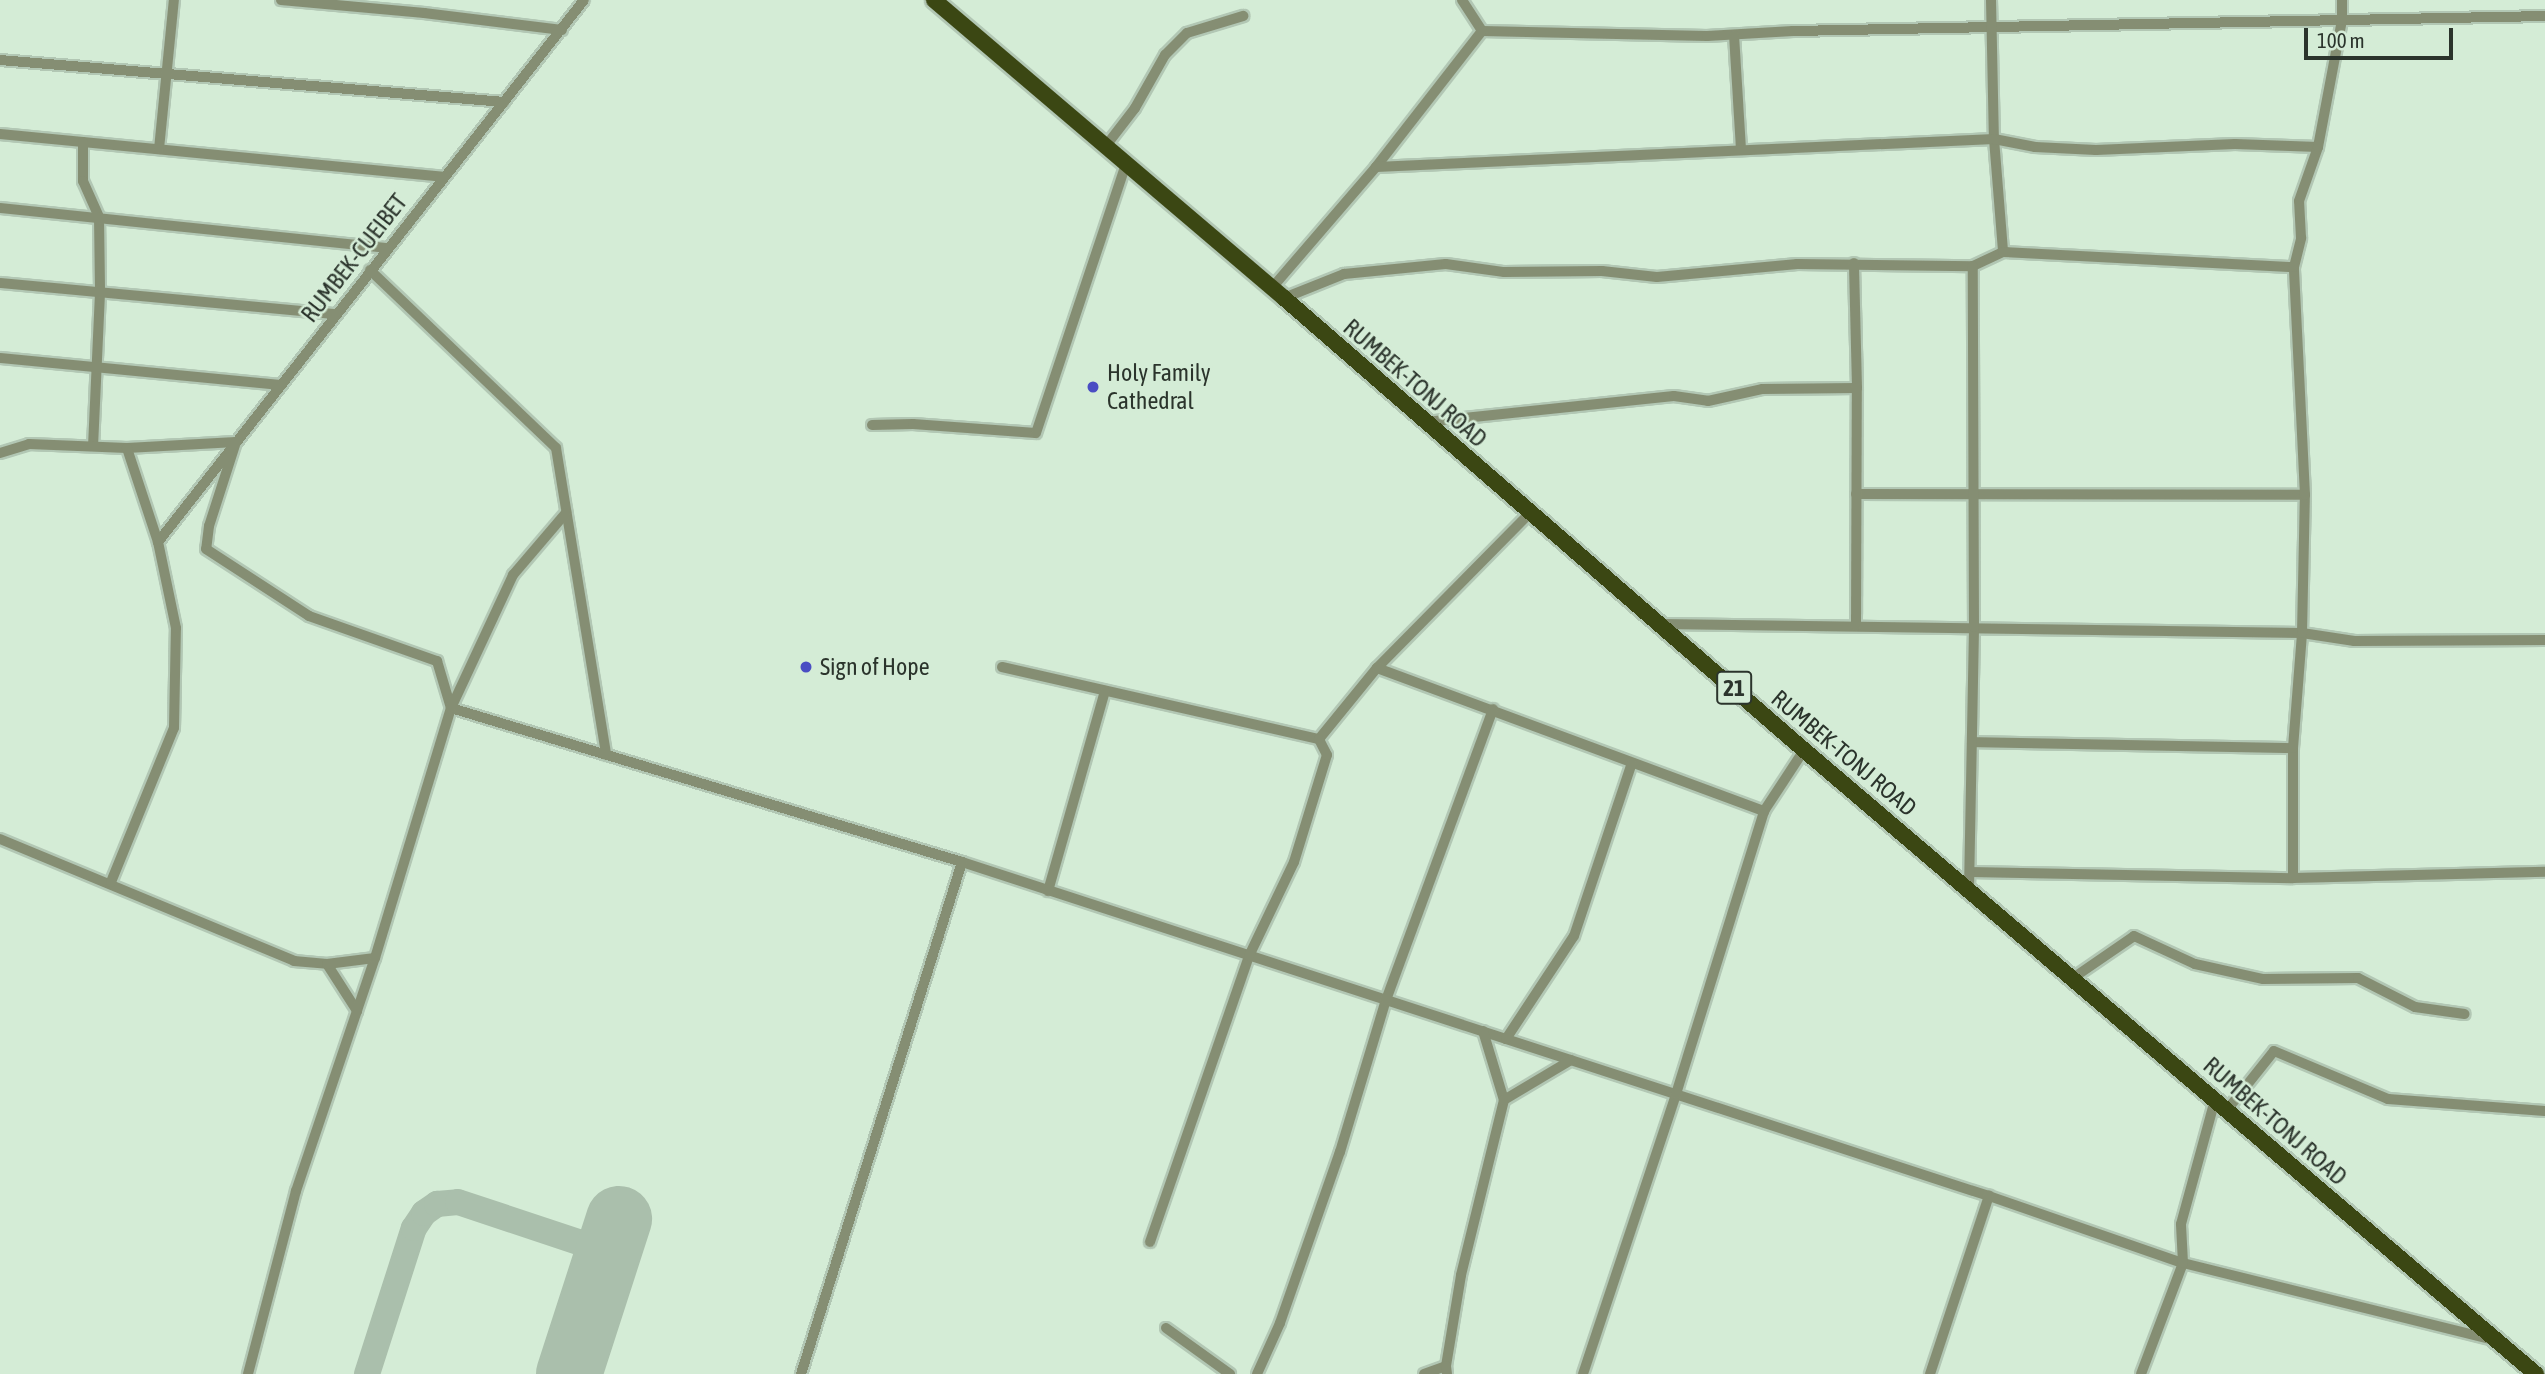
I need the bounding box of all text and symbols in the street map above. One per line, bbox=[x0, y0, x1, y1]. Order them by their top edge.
scale bar bbox=[2307, 14, 2456, 58]
text: 100 m bbox=[2317, 28, 2365, 52]
street label: RUMBEK-CUEIBET bbox=[295, 188, 413, 328]
street label: RUMBEK-TONJ ROAD bbox=[1337, 313, 1493, 453]
place label: Holy Family Cathedral bbox=[1107, 359, 1211, 415]
marker: Holy Family Cathedral bbox=[1085, 379, 1101, 395]
place label: Sign of Hope bbox=[820, 653, 930, 681]
marker: Sign of Hope bbox=[798, 659, 814, 675]
road number: 21 bbox=[1715, 668, 1753, 708]
street label: RUMBEK-TONJ ROAD bbox=[1766, 684, 1922, 822]
street label: RUMBEK-TONJ ROAD bbox=[2197, 1051, 2353, 1191]

